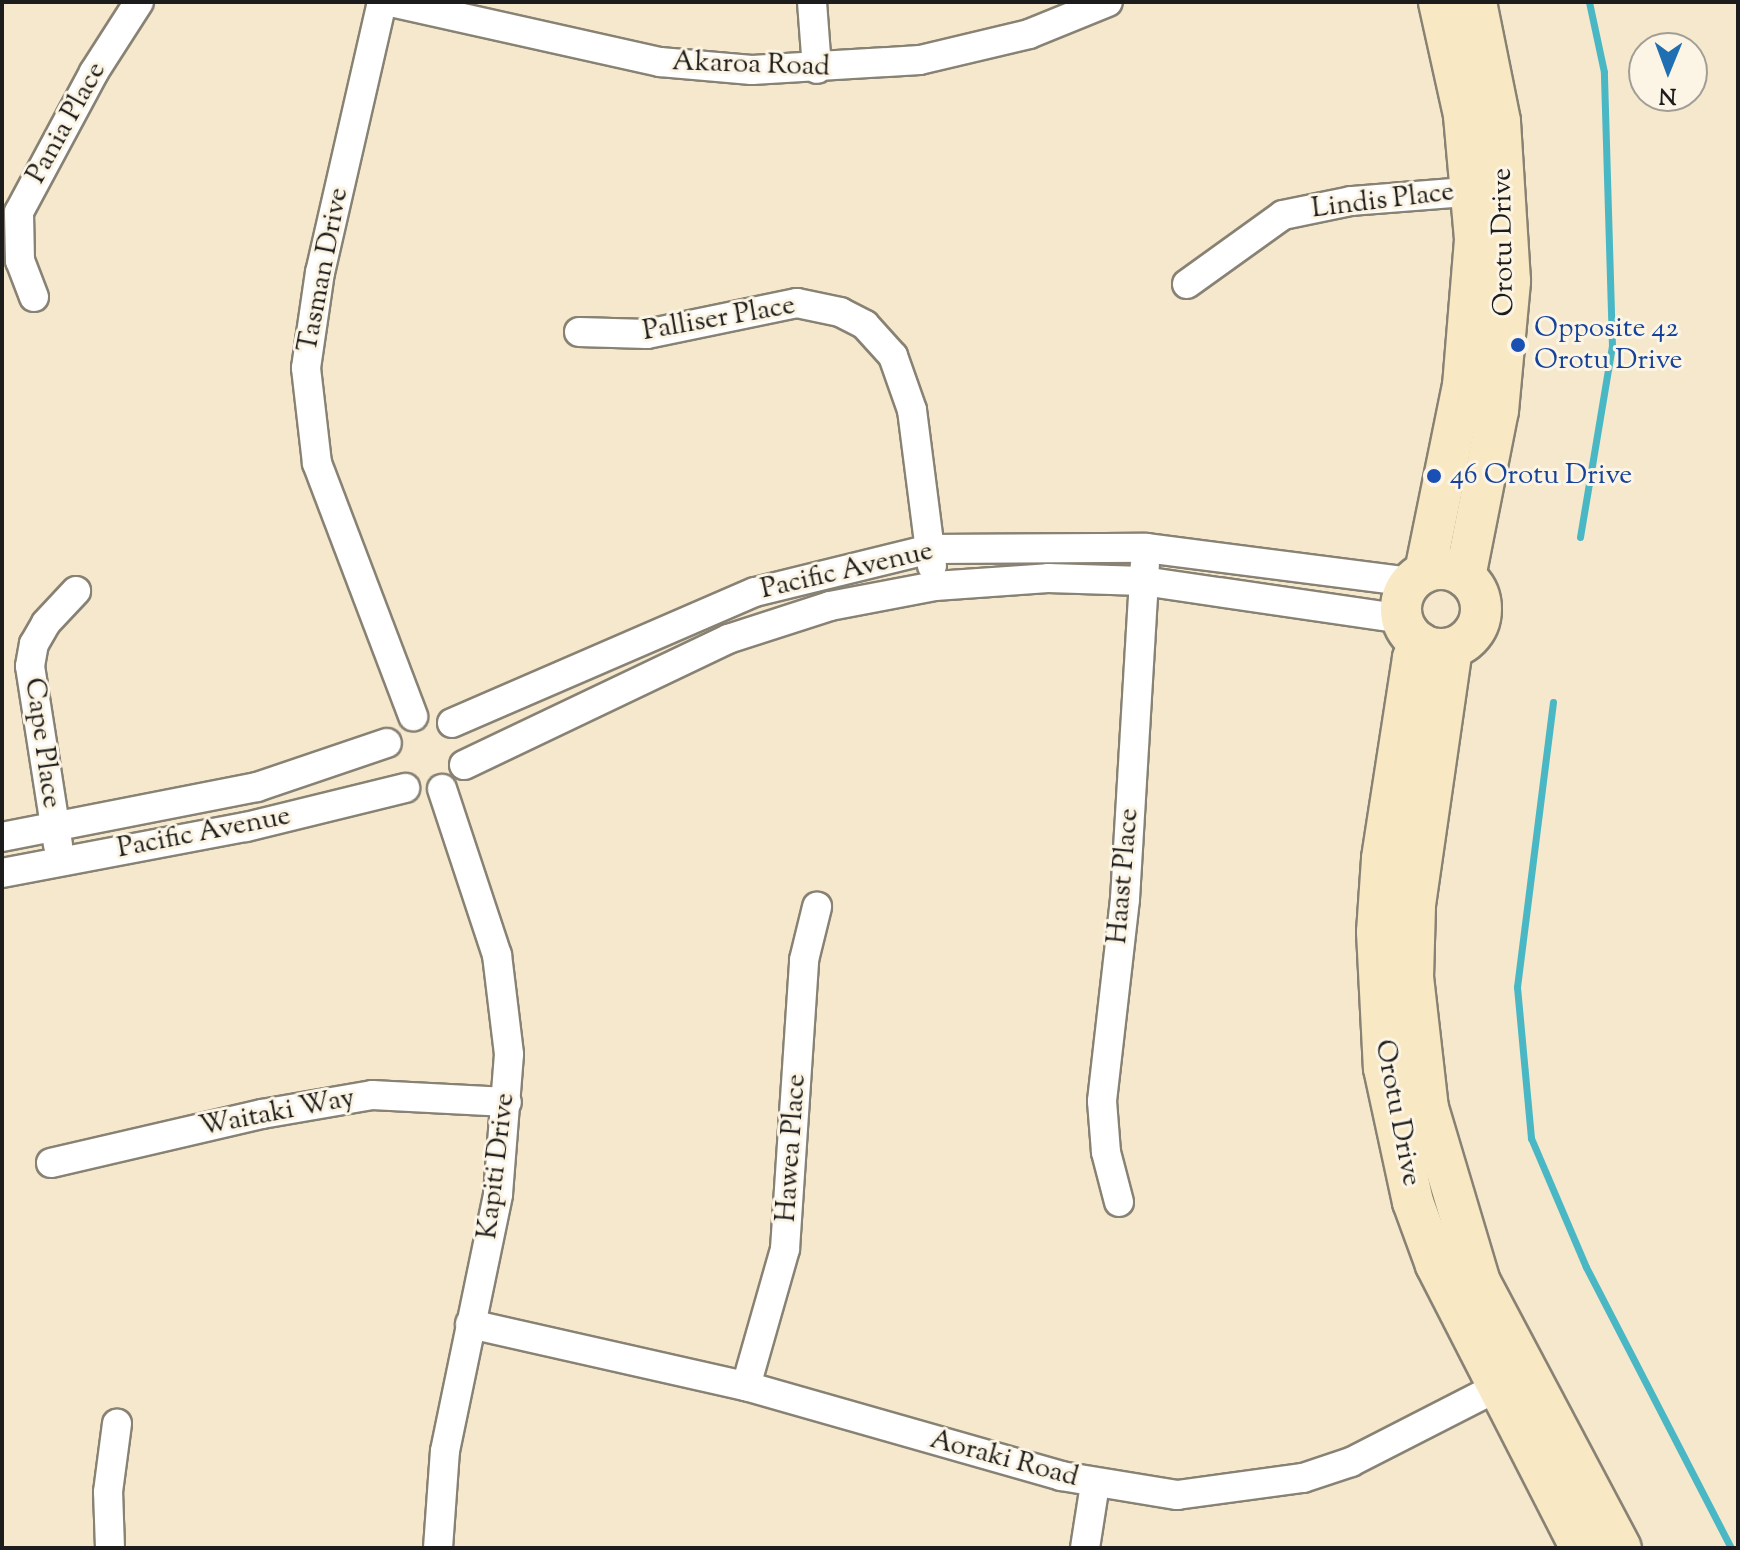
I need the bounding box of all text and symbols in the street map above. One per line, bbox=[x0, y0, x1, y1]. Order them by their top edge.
north arrow bbox=[1628, 32, 1708, 112]
street label: Akaroa Road bbox=[671, 45, 831, 85]
street label: Pania Place bbox=[20, 56, 114, 190]
text: N bbox=[1659, 78, 1677, 110]
street label: Orotu Drive bbox=[1486, 167, 1522, 317]
street label: Lindis Place bbox=[1310, 176, 1456, 226]
street label: Tasman Drive bbox=[292, 185, 356, 355]
street label: Palliser Place bbox=[640, 289, 798, 349]
place label: Opposite 42 Orotu Drive bbox=[1534, 312, 1683, 378]
marker: Opposite 42 Orotu Drive bbox=[1509, 336, 1527, 354]
place label: 46 Orotu Drive bbox=[1450, 459, 1632, 493]
marker: 46 Orotu Drive bbox=[1425, 467, 1443, 485]
street label: Pacific Avenue bbox=[758, 535, 936, 607]
street label: Cape Place bbox=[16, 676, 68, 810]
street label: Pacific Avenue bbox=[114, 800, 294, 866]
street label: Haast Place bbox=[1101, 807, 1147, 945]
street label: Orotu Drive bbox=[1366, 1037, 1428, 1189]
street label: Hawea Place bbox=[770, 1073, 814, 1223]
street label: Waitaki Way bbox=[196, 1081, 358, 1145]
street label: Kapiti Drive bbox=[471, 1091, 523, 1241]
street label: Aoraki Road bbox=[926, 1423, 1082, 1495]

